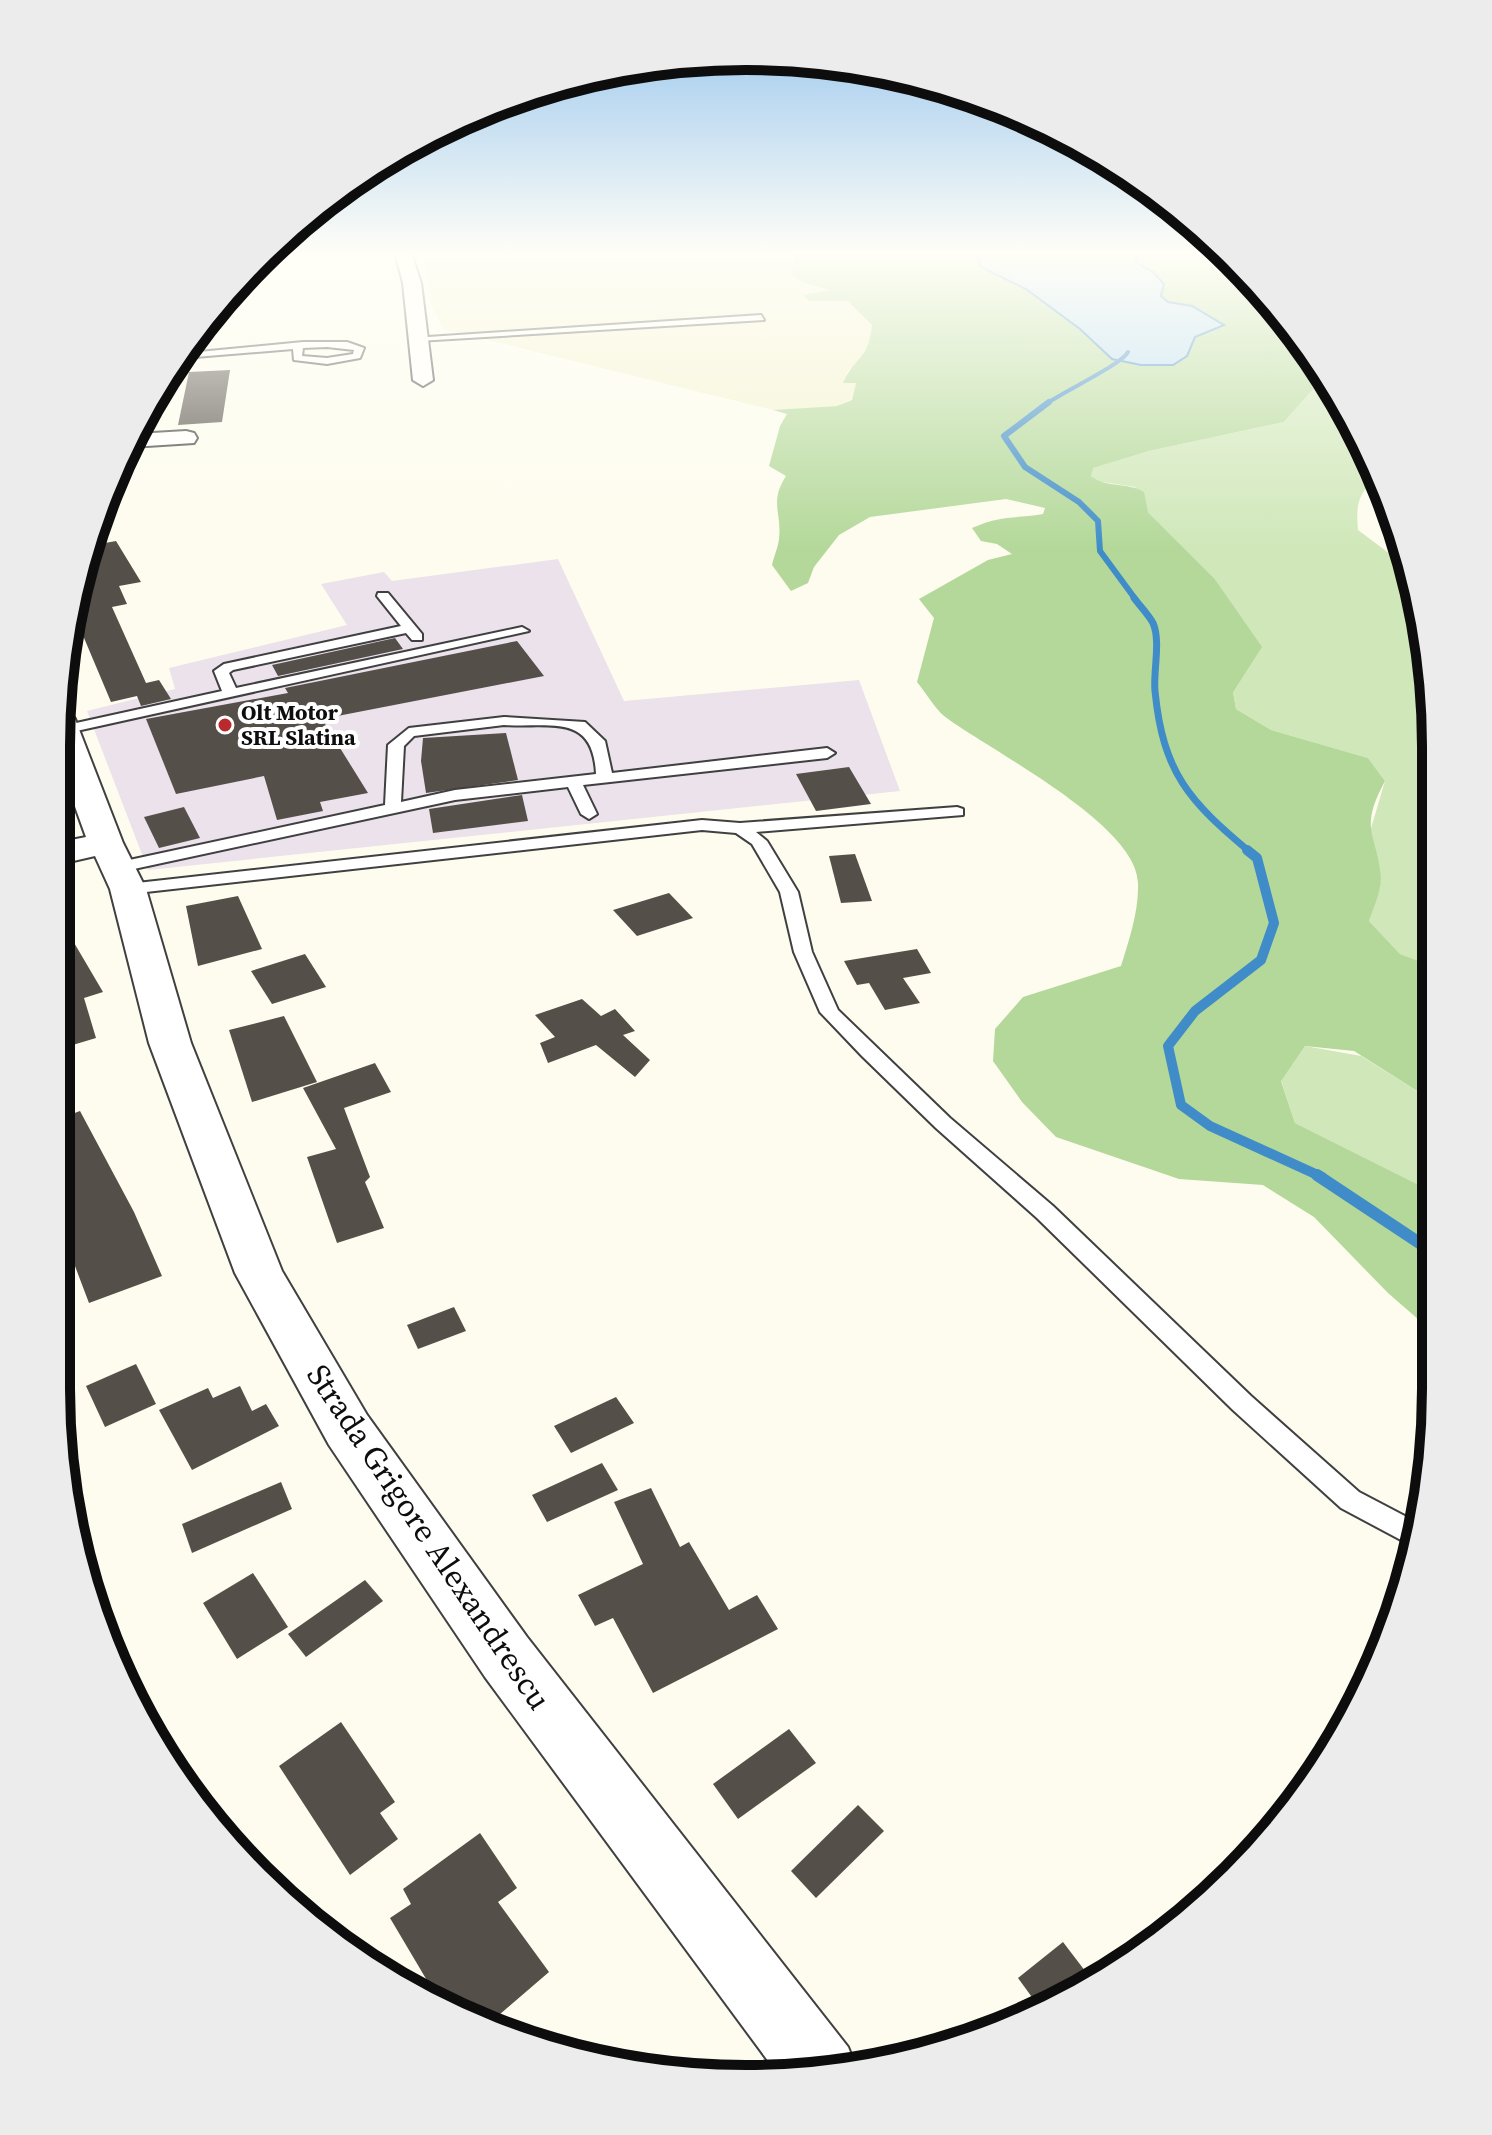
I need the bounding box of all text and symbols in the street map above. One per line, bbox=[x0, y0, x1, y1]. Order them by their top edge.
place label: Olt Motor SRL Slatina bbox=[241, 697, 356, 752]
marker: Olt Motor SRL Slatina bbox=[216, 716, 234, 734]
street label: Strada Grigore Alexandrescu bbox=[297, 1356, 561, 1718]

